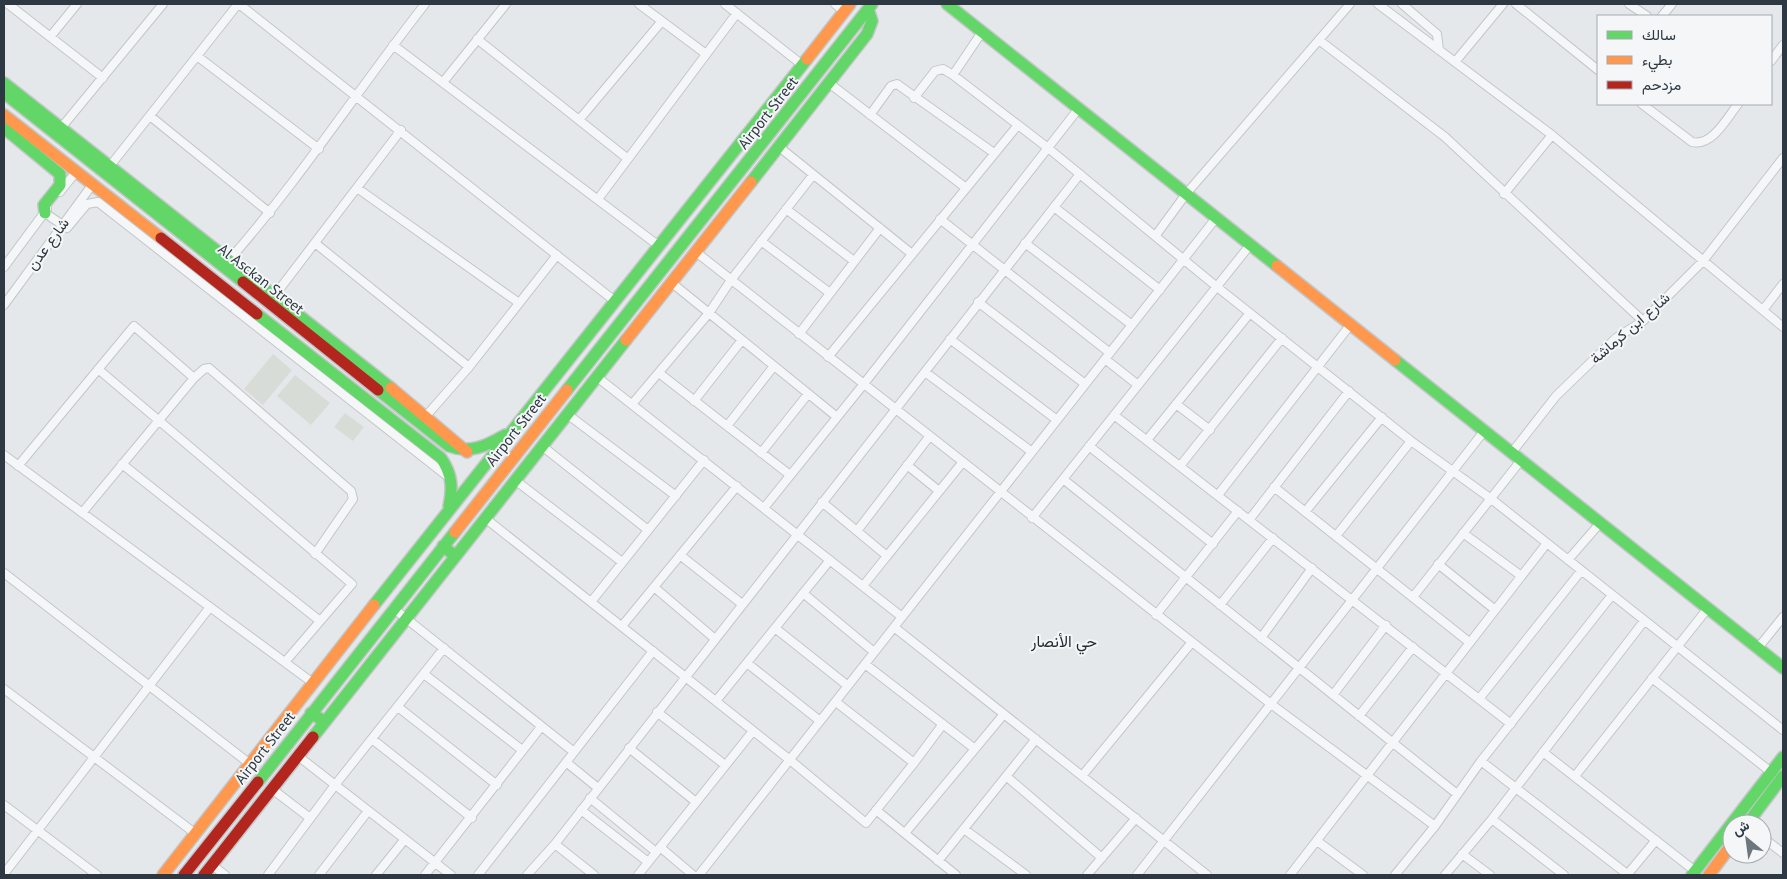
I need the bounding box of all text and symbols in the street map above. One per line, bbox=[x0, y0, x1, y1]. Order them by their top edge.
legend bbox=[1597, 15, 1772, 105]
text: سالك bbox=[1642, 25, 1676, 44]
text: بطيء bbox=[1642, 50, 1672, 73]
street label: Airport Street bbox=[733, 73, 802, 153]
text: مزدحم bbox=[1642, 75, 1681, 95]
street label: شارع عدن bbox=[22, 214, 75, 275]
street label: Al Asckan Street bbox=[215, 239, 308, 318]
street label: شارع ابن كرماشة bbox=[1586, 288, 1675, 369]
street label: Airport Street bbox=[481, 390, 550, 470]
district label: حي الأنصار bbox=[1030, 631, 1097, 655]
street label: Airport Street bbox=[230, 708, 299, 788]
north arrow bbox=[1722, 814, 1772, 864]
text: ش bbox=[1729, 816, 1753, 840]

